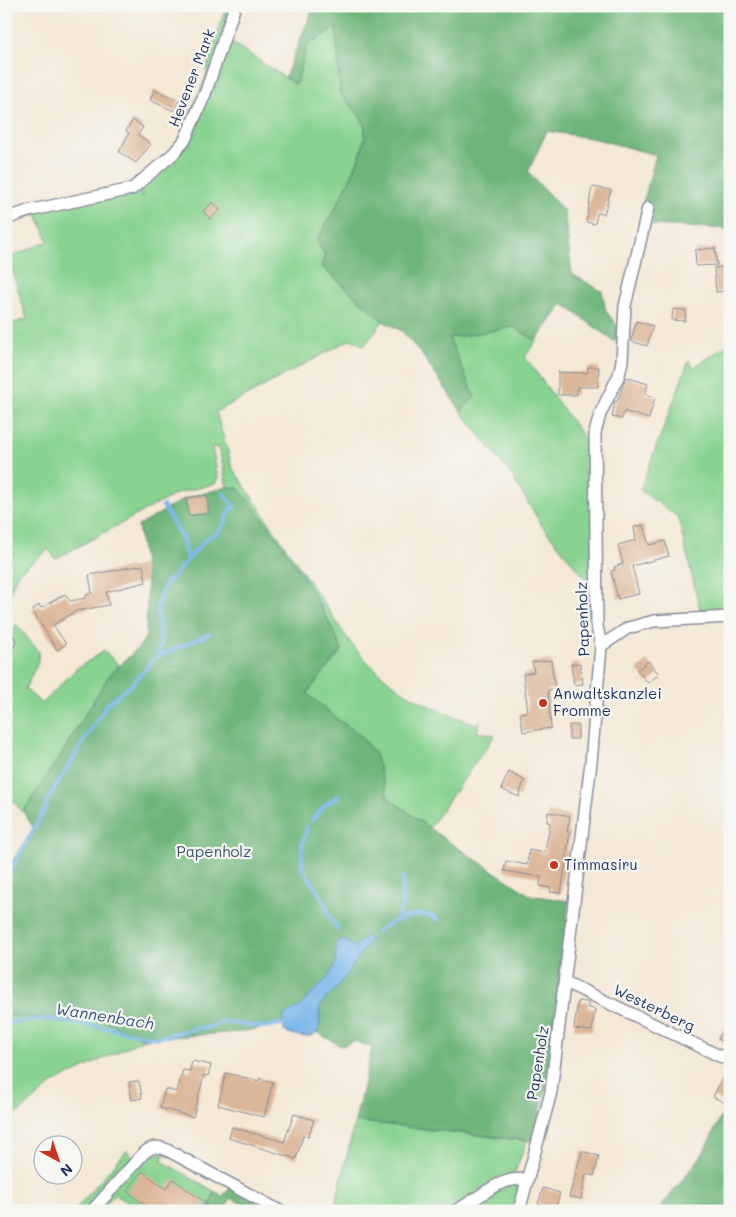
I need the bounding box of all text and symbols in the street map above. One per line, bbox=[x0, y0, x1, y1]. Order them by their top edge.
street label: Hevener Mark bbox=[163, 26, 219, 130]
street label: Papenholz bbox=[571, 581, 593, 657]
place label: Anwaltskanzlei Fromme bbox=[553, 683, 662, 720]
marker: Anwaltskanzlei Fromme bbox=[537, 697, 549, 709]
park label: Papenholz bbox=[177, 841, 251, 861]
place label: Timmasiru bbox=[564, 854, 638, 874]
marker: Timmasiru bbox=[548, 859, 560, 871]
street label: Westerberg bbox=[610, 979, 699, 1036]
water label: Wannenbach bbox=[54, 997, 156, 1034]
street label: Papenholz bbox=[521, 1024, 553, 1101]
north arrow bbox=[32, 1134, 82, 1184]
text: N bbox=[56, 1160, 77, 1181]

